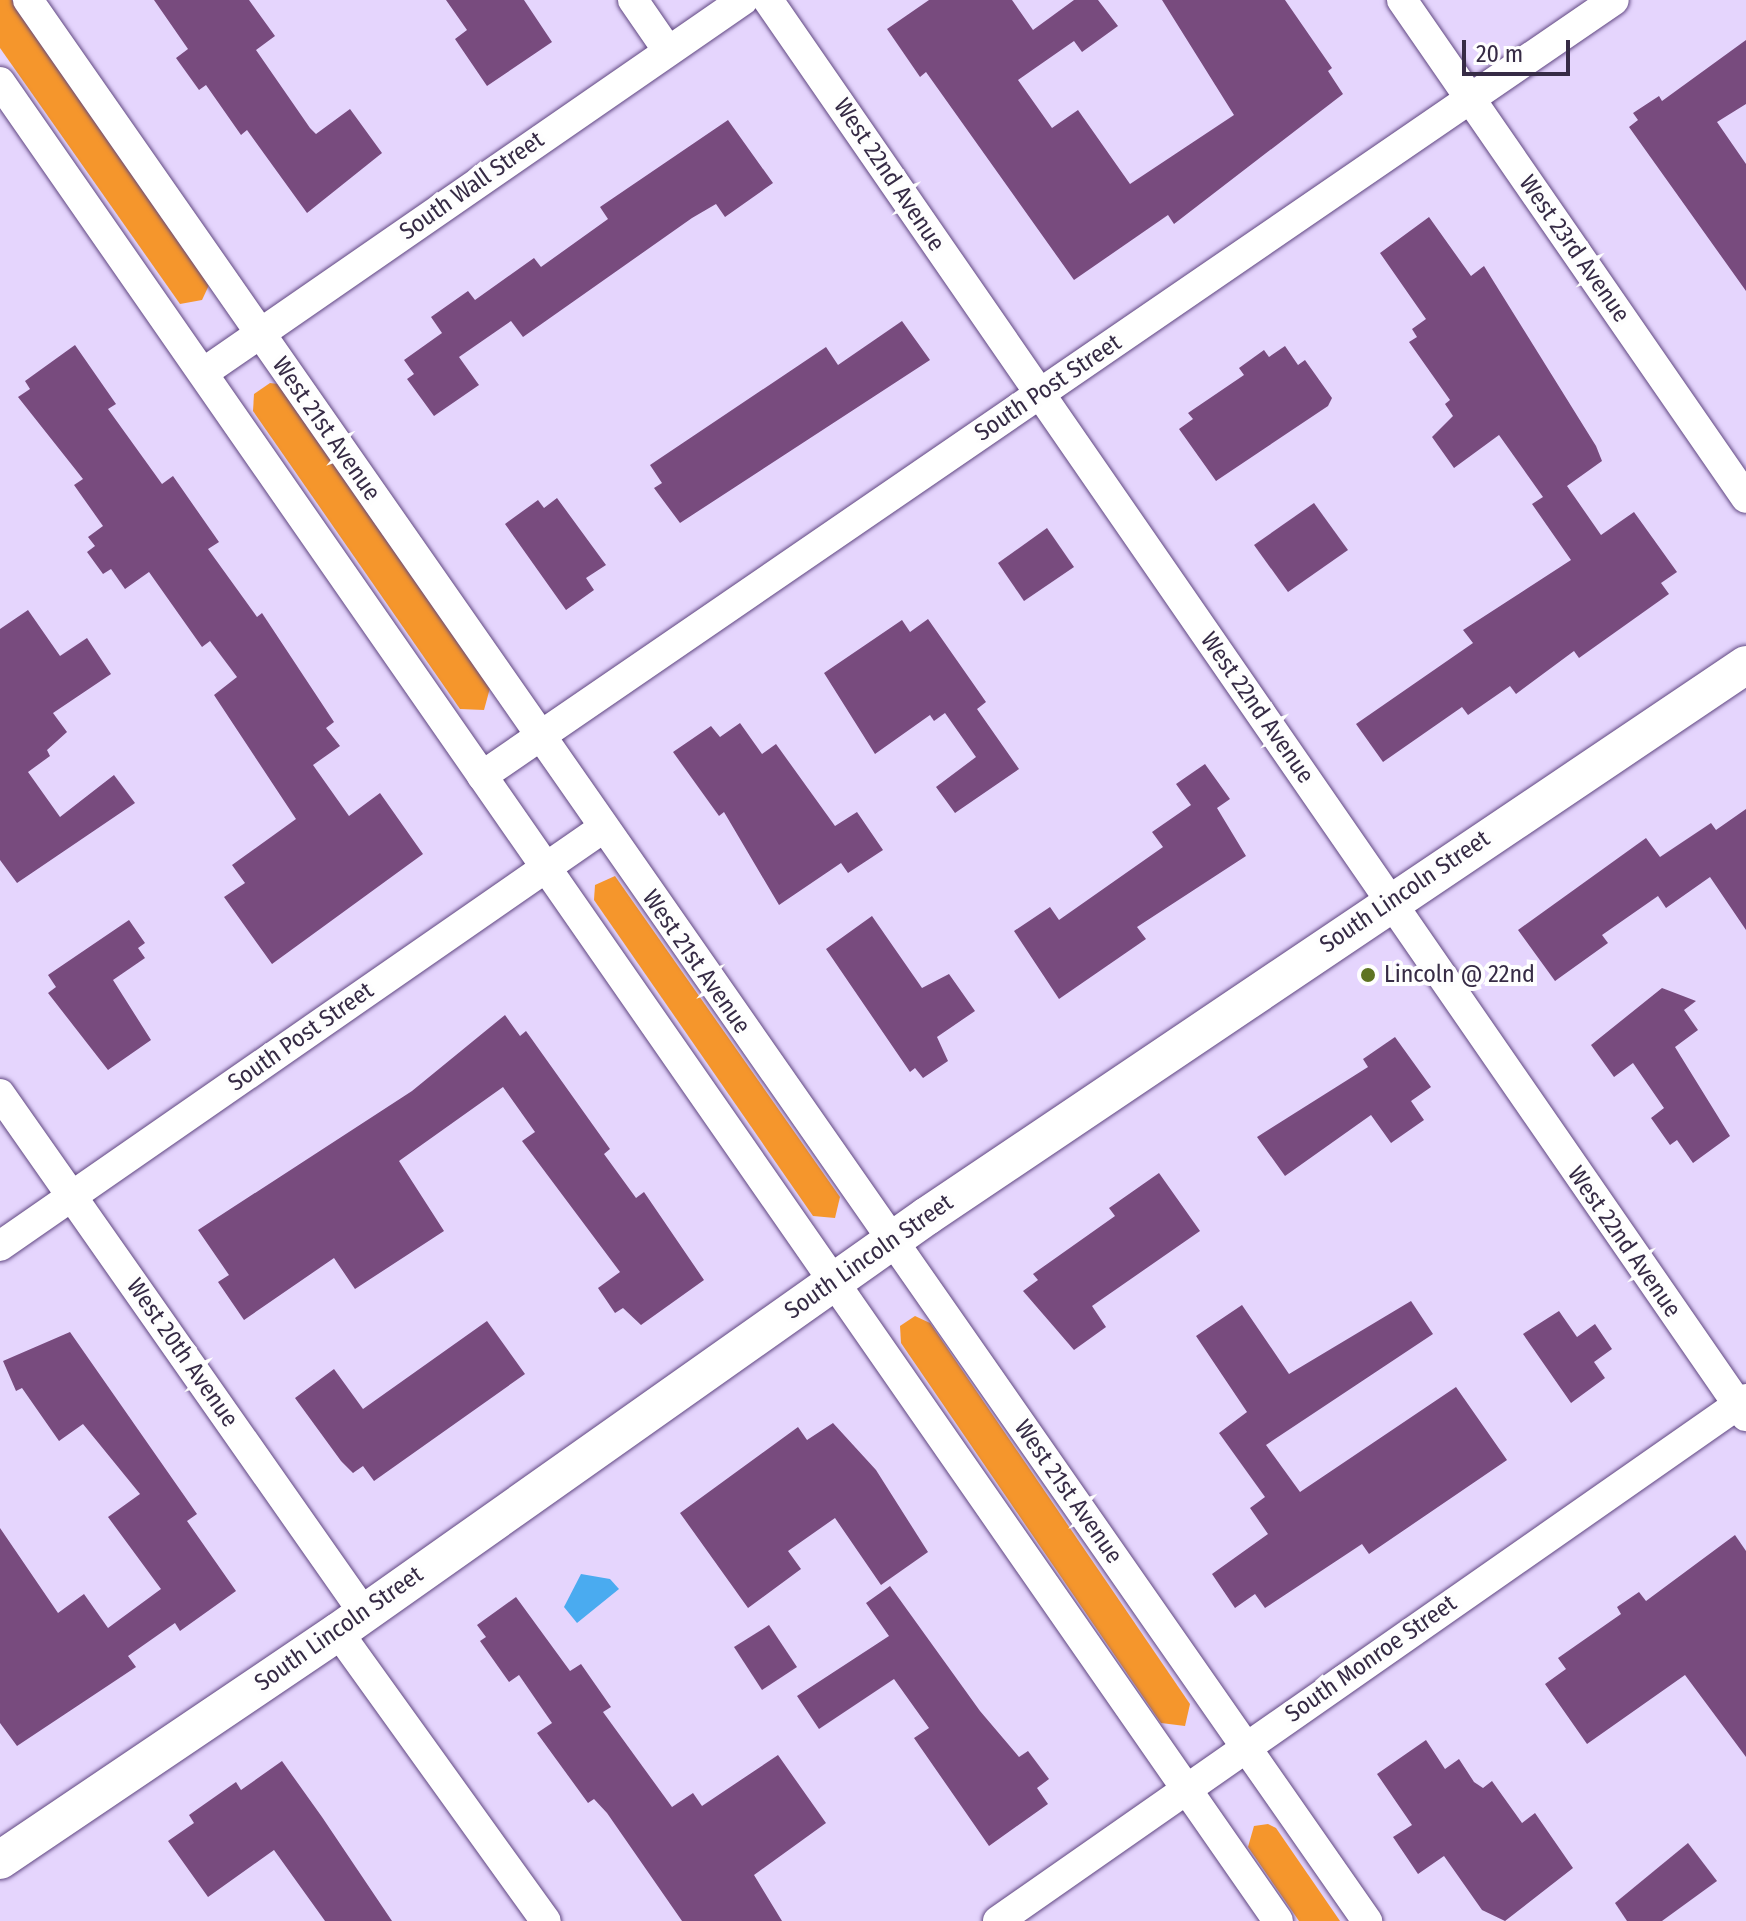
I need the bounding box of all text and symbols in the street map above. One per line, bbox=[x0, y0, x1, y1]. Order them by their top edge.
scale bar bbox=[1466, 24, 1574, 74]
text: 20 m bbox=[1476, 40, 1523, 68]
street label: West 22nd Avenue bbox=[827, 93, 951, 257]
street label: South Wall Street bbox=[394, 126, 550, 246]
street label: West 23rd Avenue bbox=[1513, 170, 1635, 328]
street label: South Post Street bbox=[969, 328, 1127, 448]
street label: West 21st Avenue bbox=[266, 352, 386, 506]
street label: West 22nd Avenue bbox=[1194, 627, 1320, 789]
street label: South Lincoln Street bbox=[1315, 825, 1495, 959]
street label: West 21st Avenue bbox=[636, 885, 756, 1039]
place label: Lincoln @ 22nd bbox=[1384, 961, 1535, 989]
marker: Lincoln @ 22nd bbox=[1359, 966, 1377, 984]
street label: South Post Street bbox=[223, 976, 379, 1098]
street label: West 22nd Avenue bbox=[1561, 1161, 1687, 1323]
street label: South Lincoln Street bbox=[779, 1188, 959, 1326]
street label: West 20th Avenue bbox=[120, 1273, 244, 1433]
street label: West 21st Avenue bbox=[1008, 1415, 1128, 1569]
street label: South Lincoln Street bbox=[249, 1560, 429, 1698]
street label: South Monroe Street bbox=[1280, 1589, 1462, 1729]

